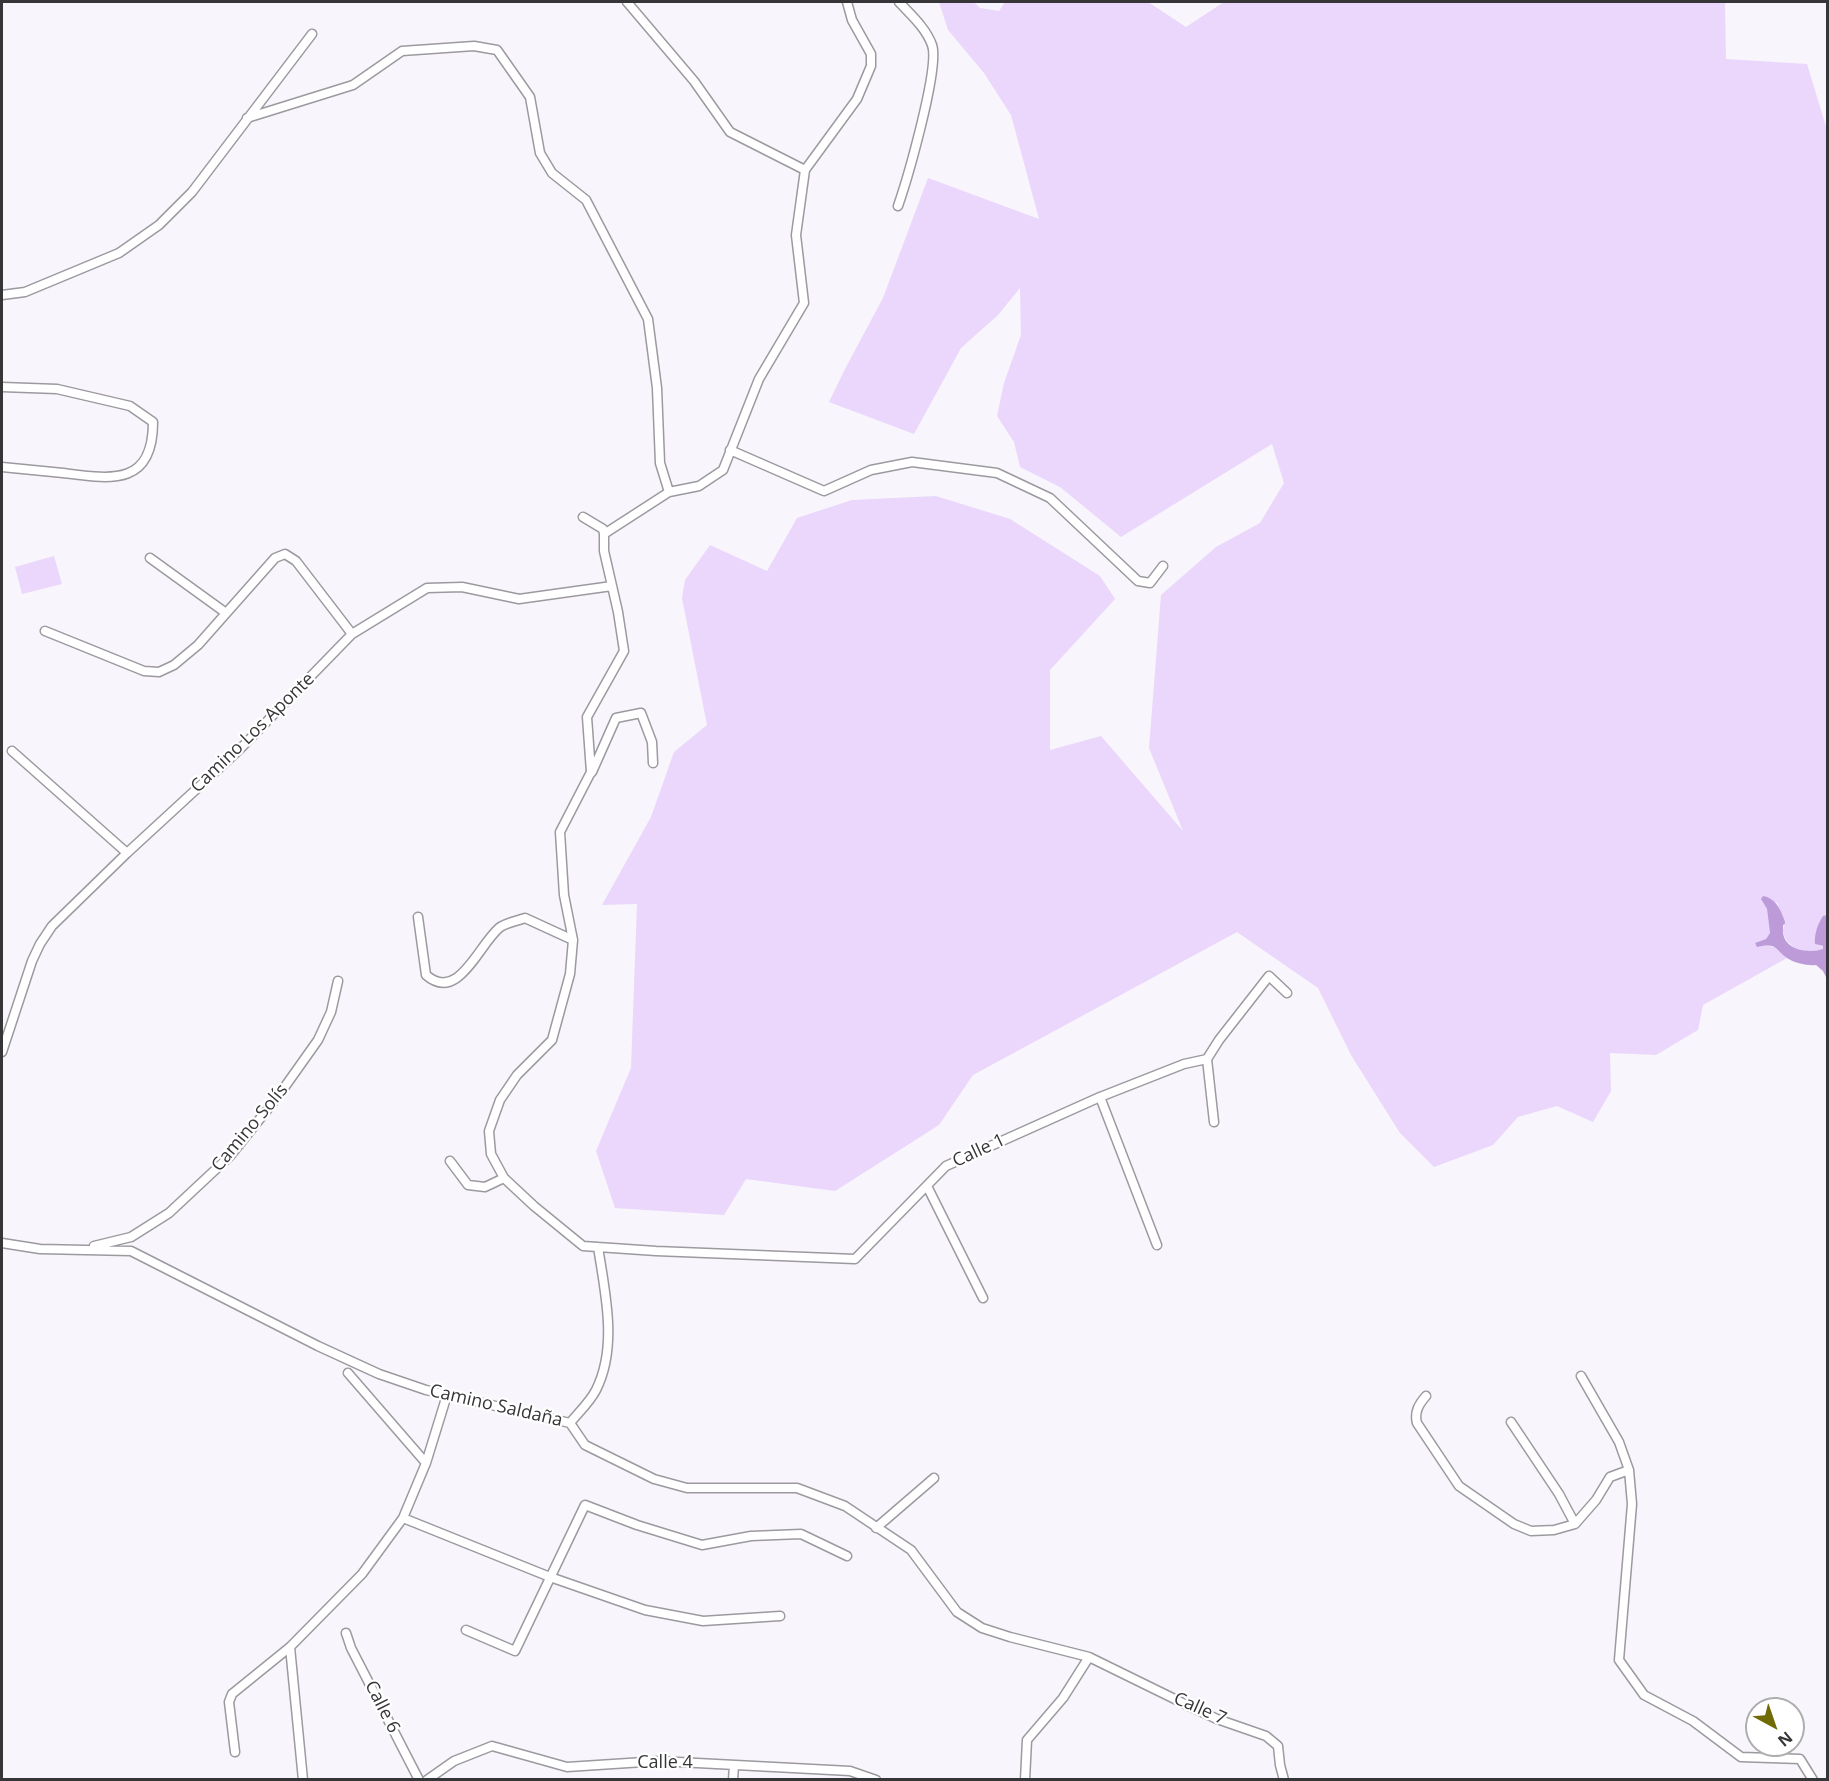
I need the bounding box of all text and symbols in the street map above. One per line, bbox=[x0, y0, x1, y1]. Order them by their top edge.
street label: Camino Los Aponte bbox=[187, 668, 319, 798]
street label: Camino Solís bbox=[207, 1080, 293, 1176]
street label: Calle 1 bbox=[949, 1129, 1009, 1173]
street label: Camino Saldaña bbox=[428, 1380, 564, 1432]
street label: Calle 6 bbox=[360, 1677, 404, 1737]
street label: Calle 7 bbox=[1170, 1688, 1230, 1730]
north arrow bbox=[1745, 1697, 1805, 1757]
text: N bbox=[1773, 1727, 1797, 1752]
street label: Calle 4 bbox=[637, 1752, 693, 1774]

